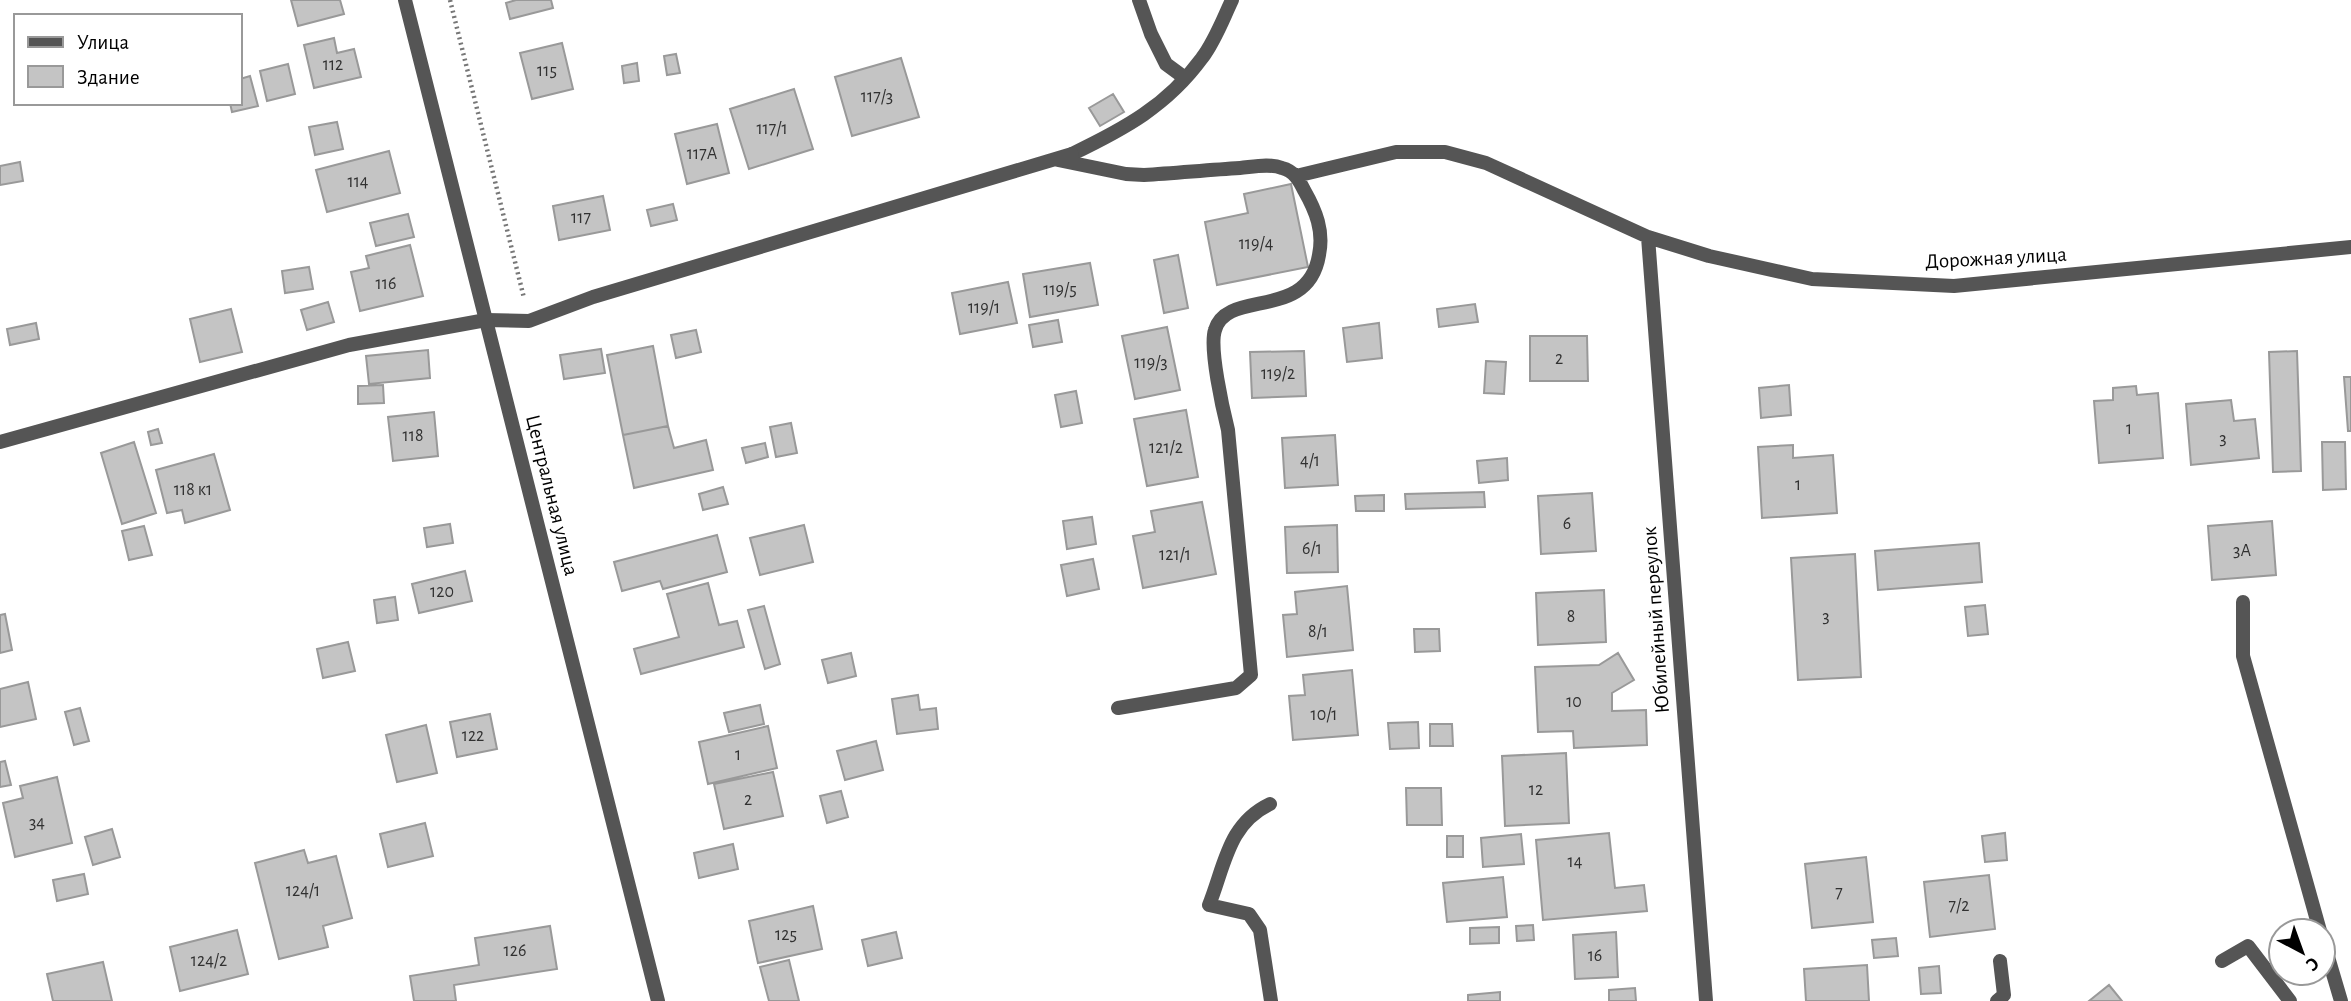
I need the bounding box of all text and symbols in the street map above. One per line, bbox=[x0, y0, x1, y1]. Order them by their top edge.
legend bbox=[14, 14, 242, 105]
text: Улица bbox=[77, 32, 130, 53]
house number: 112 bbox=[323, 56, 343, 74]
house number: 115 bbox=[537, 62, 557, 80]
text: Здание bbox=[77, 67, 140, 88]
house number: 117/3 bbox=[861, 88, 893, 106]
house number: 117/1 bbox=[756, 120, 788, 138]
house number: 117А bbox=[687, 145, 718, 163]
house number: 114 bbox=[347, 173, 369, 191]
house number: 117 bbox=[571, 209, 591, 227]
house number: 119/4 bbox=[1239, 235, 1274, 253]
street label: Дорожная улица bbox=[1925, 244, 2068, 272]
house number: 116 bbox=[376, 275, 396, 293]
house number: 119/5 bbox=[1043, 281, 1077, 299]
house number: 119/1 bbox=[968, 299, 1000, 317]
house number: 2 bbox=[1555, 350, 1563, 368]
house number: 119/3 bbox=[1134, 354, 1168, 372]
house number: 119/2 bbox=[1261, 365, 1295, 383]
street label: Центральная улица bbox=[522, 412, 582, 578]
house number: 1 bbox=[2126, 420, 2132, 438]
house number: 118 bbox=[403, 427, 423, 445]
house number: 3 bbox=[2219, 430, 2227, 448]
house number: 121/2 bbox=[1149, 439, 1183, 457]
house number: 4/1 bbox=[1300, 452, 1320, 470]
house number: 1 bbox=[1795, 476, 1801, 494]
house number: 118 к1 bbox=[174, 481, 212, 499]
house number: 6 bbox=[1563, 515, 1571, 533]
street label: Юбилейный переулок bbox=[1639, 525, 1673, 714]
house number: 6/1 bbox=[1302, 540, 1322, 558]
house number: 3А bbox=[2233, 542, 2251, 560]
house number: 121/1 bbox=[1159, 546, 1191, 564]
house number: 120 bbox=[430, 583, 454, 601]
house number: 8 bbox=[1567, 608, 1575, 626]
house number: 3 bbox=[1822, 608, 1830, 626]
house number: 8/1 bbox=[1308, 623, 1328, 641]
house number: 10 bbox=[1566, 693, 1582, 711]
house number: 10/1 bbox=[1310, 706, 1338, 724]
house number: 122 bbox=[462, 727, 484, 745]
house number: 1 bbox=[735, 746, 741, 764]
house number: 12 bbox=[1529, 781, 1543, 799]
house number: 2 bbox=[744, 791, 752, 809]
house number: 34 bbox=[29, 814, 45, 832]
house number: 14 bbox=[1568, 853, 1583, 871]
house number: 124/1 bbox=[286, 882, 320, 900]
house number: 7 bbox=[1835, 884, 1843, 902]
house number: 7/2 bbox=[1949, 897, 1969, 915]
north arrow bbox=[2267, 917, 2337, 987]
house number: 125 bbox=[775, 926, 797, 944]
house number: 126 bbox=[504, 942, 526, 960]
house number: 16 bbox=[1588, 947, 1602, 965]
house number: 124/2 bbox=[191, 952, 227, 970]
text: С bbox=[2302, 953, 2322, 974]

